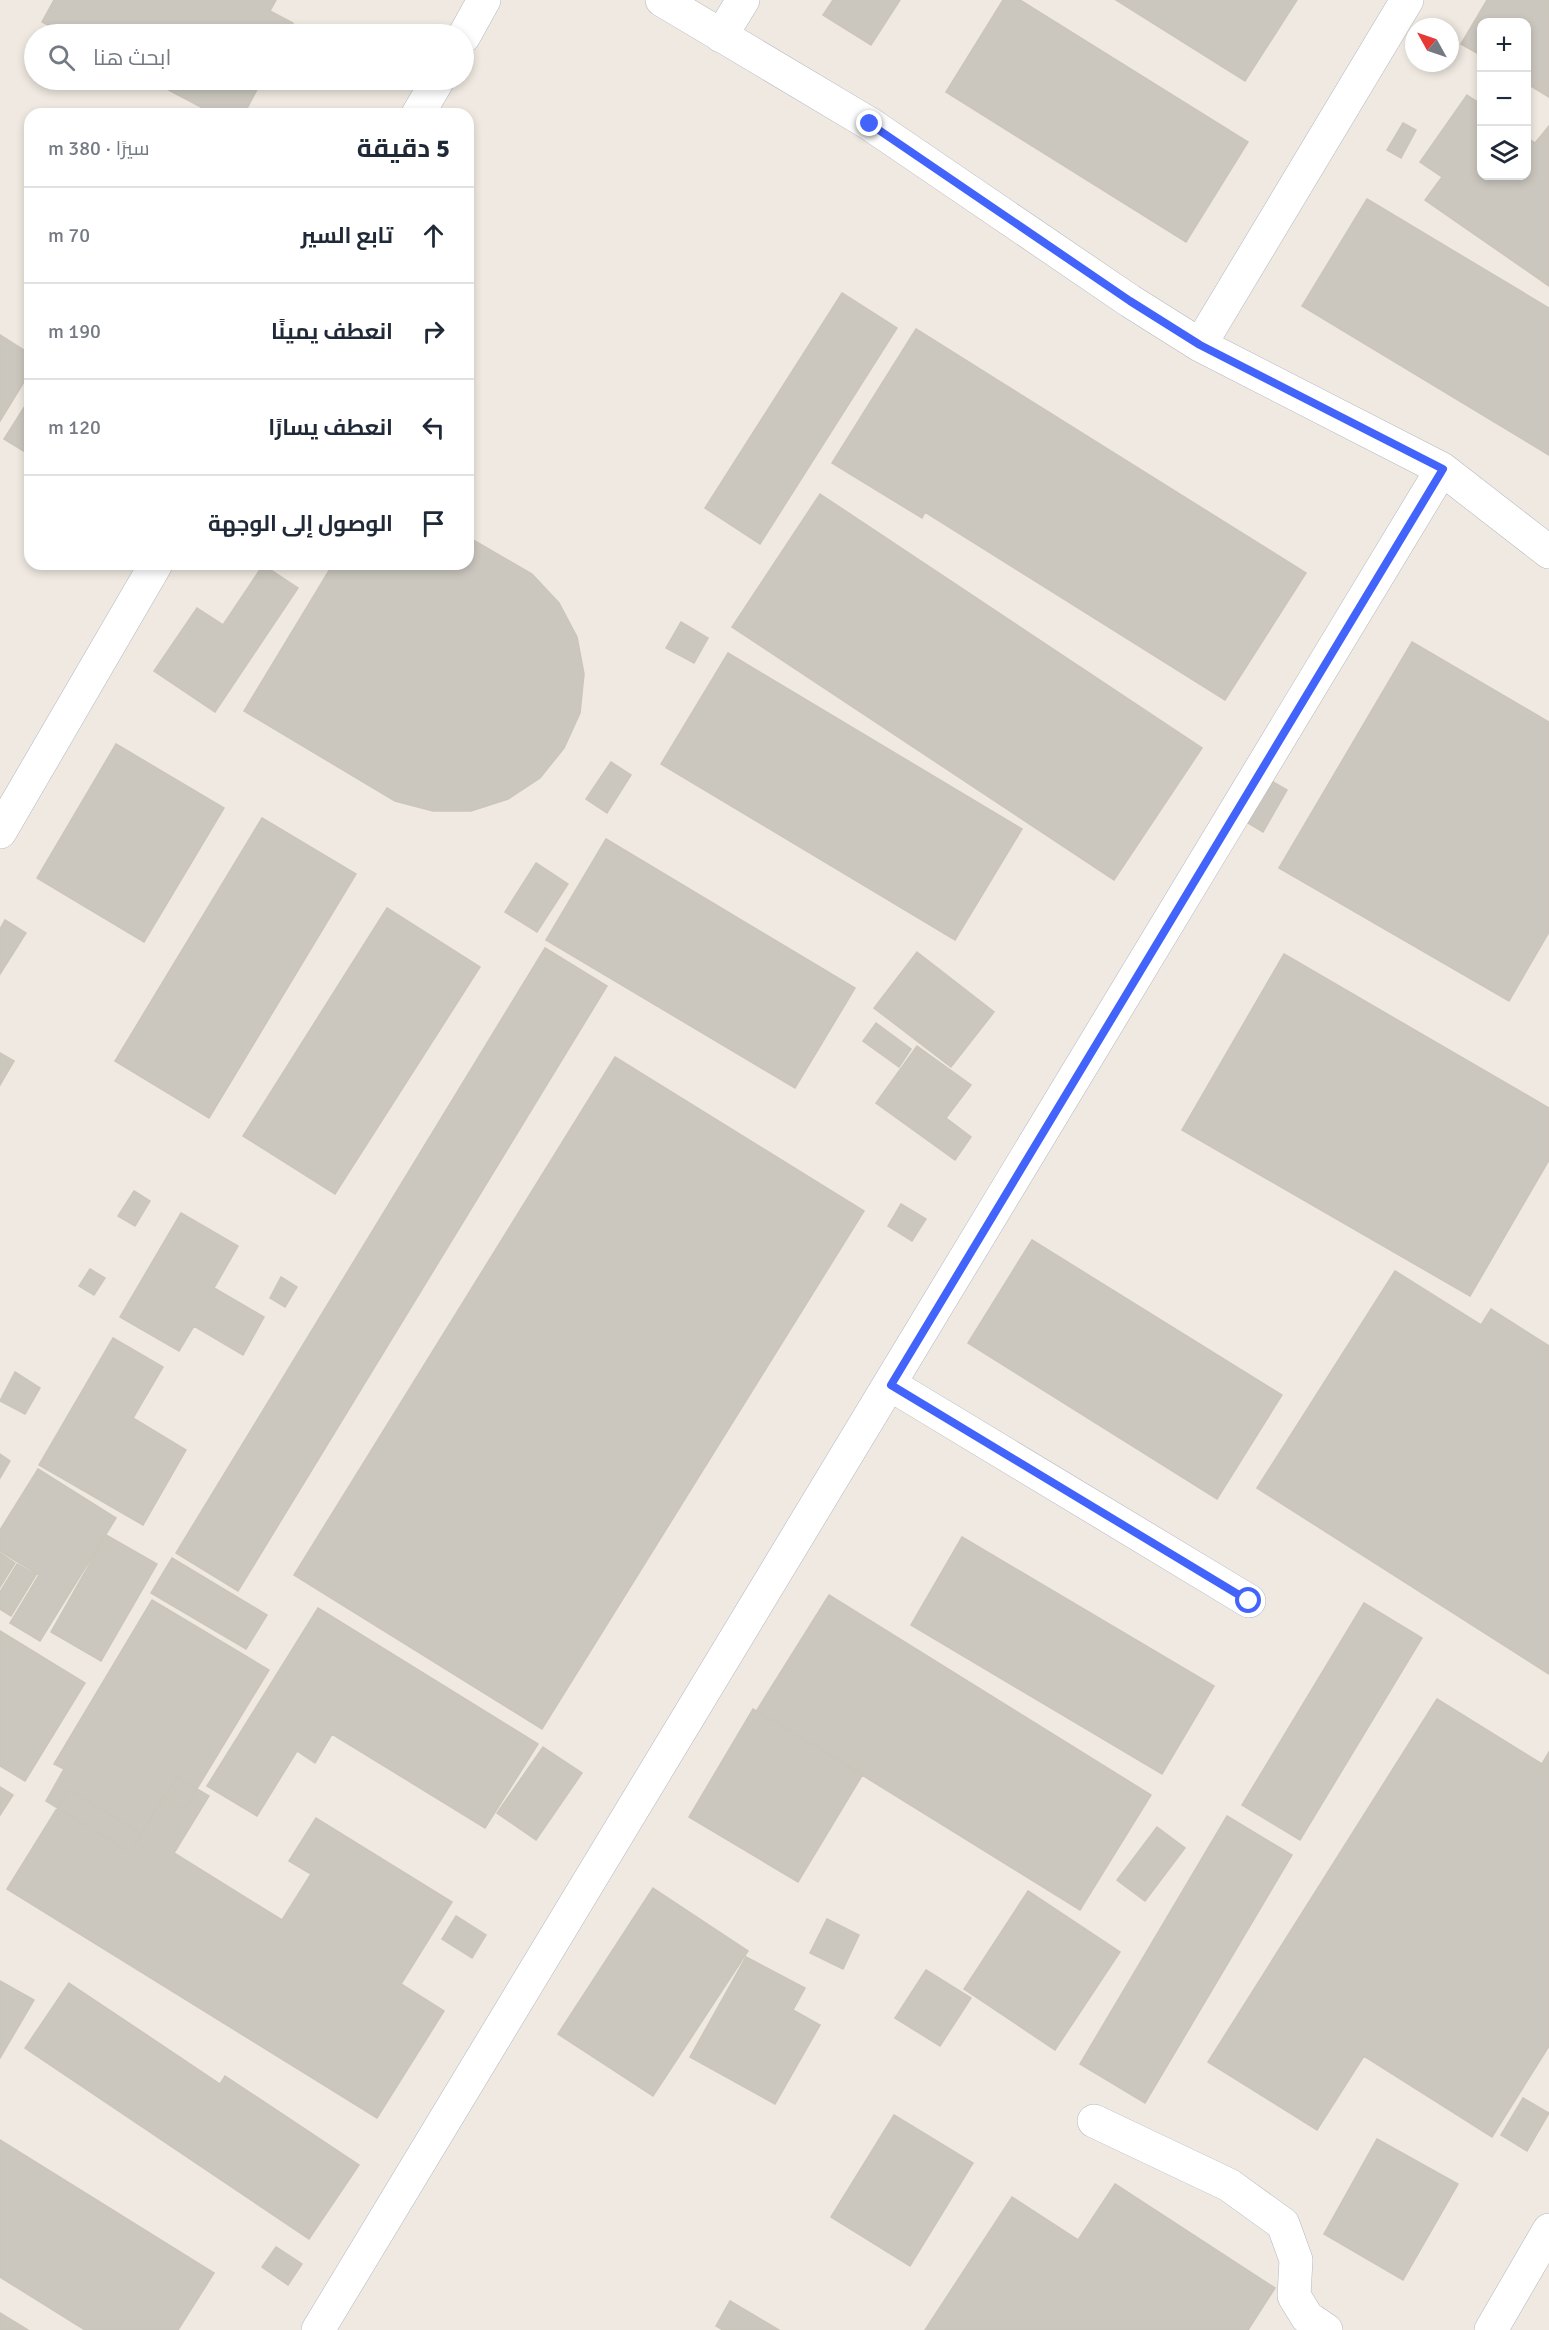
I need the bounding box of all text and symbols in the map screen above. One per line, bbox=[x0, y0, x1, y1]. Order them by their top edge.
north arrow bbox=[1405, 18, 1459, 72]
map controls bbox=[1477, 18, 1531, 180]
button: + bbox=[1477, 18, 1531, 72]
search box bbox=[24, 24, 474, 90]
icon: search bbox=[45, 41, 78, 74]
text: ابحث هنا bbox=[93, 44, 171, 71]
button: − bbox=[1477, 72, 1531, 126]
route end bbox=[856, 110, 882, 136]
button: layers bbox=[1477, 126, 1531, 180]
text: 5 دقيقة bbox=[357, 133, 450, 165]
text: سيرًا · 380 m bbox=[48, 136, 149, 161]
icon: ahead bbox=[417, 219, 450, 252]
text: تابع السير bbox=[301, 222, 393, 249]
text: 70 m bbox=[48, 223, 90, 248]
icon: right bbox=[417, 315, 450, 348]
text: انعطف يمينًا bbox=[271, 318, 393, 345]
text: 190 m bbox=[48, 319, 101, 344]
icon: left bbox=[417, 411, 450, 444]
text: انعطف يسارًا bbox=[268, 414, 393, 441]
text: 120 m bbox=[48, 415, 101, 440]
icon: arrive bbox=[417, 507, 450, 540]
text: الوصول إلى الوجهة bbox=[208, 510, 393, 537]
route start bbox=[1235, 1587, 1261, 1613]

